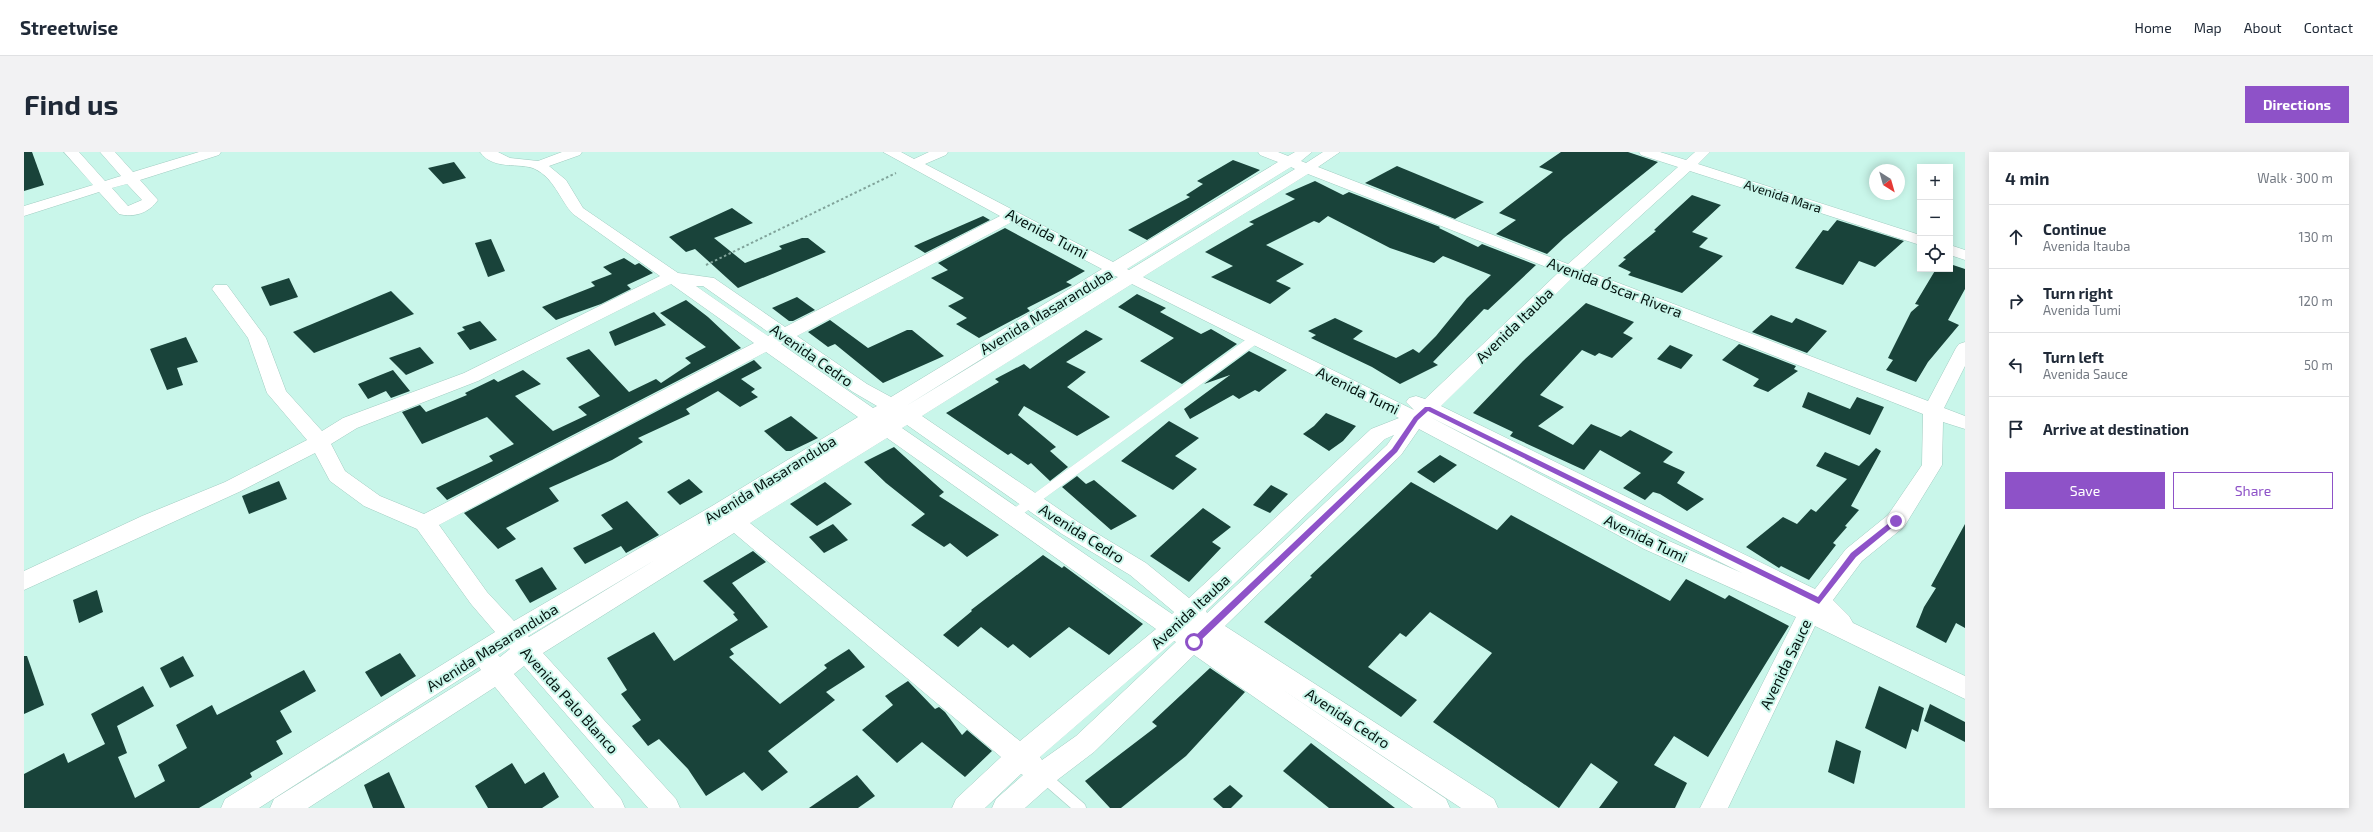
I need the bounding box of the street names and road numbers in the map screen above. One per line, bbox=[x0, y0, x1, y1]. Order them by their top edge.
street label: Avenida Mara bbox=[1742, 176, 1824, 216]
street label: Avenida Tumi bbox=[1003, 204, 1091, 262]
street label: Avenida Óscar Rivera bbox=[1545, 253, 1685, 321]
street label: Avenida Masaranduba bbox=[976, 264, 1116, 358]
street label: Avenida Itauba bbox=[1472, 284, 1556, 366]
street label: Avenida Cedro bbox=[767, 320, 857, 390]
street label: Avenida Tumi bbox=[1314, 362, 1402, 418]
street label: Avenida Masaranduba bbox=[701, 431, 839, 527]
street label: Avenida Cedro bbox=[1036, 500, 1128, 566]
street label: Avenida Tumi bbox=[1602, 510, 1690, 566]
street label: Avenida Itauba bbox=[1147, 570, 1233, 652]
street label: Avenida Masaranduba bbox=[423, 599, 561, 695]
street label: Avenida Sauce bbox=[1755, 616, 1815, 712]
street label: Avenida Palo Blanco bbox=[517, 643, 623, 757]
street label: Avenida Cedro bbox=[1302, 684, 1394, 752]

